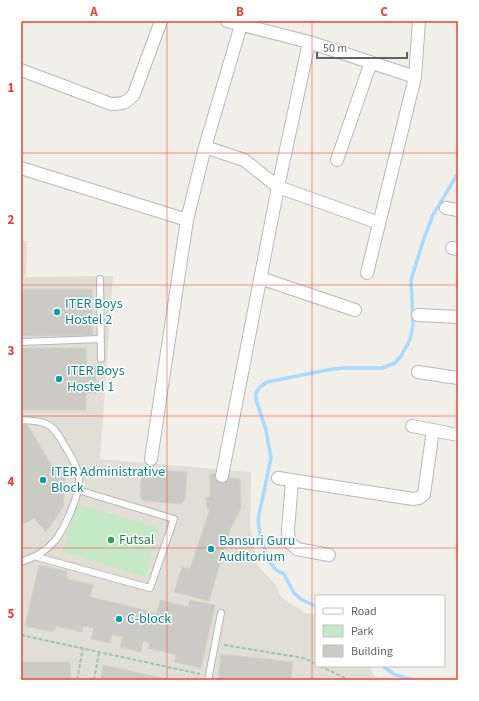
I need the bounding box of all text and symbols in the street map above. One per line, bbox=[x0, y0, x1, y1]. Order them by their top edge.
text: A bbox=[89, 3, 98, 21]
text: B bbox=[236, 3, 244, 21]
text: C bbox=[380, 3, 388, 21]
scale bar bbox=[317, 34, 407, 60]
text: 50 m bbox=[323, 40, 347, 57]
text: 1 bbox=[8, 79, 15, 97]
text: 2 bbox=[8, 211, 15, 229]
place label: ITER Boys Hostel 2 bbox=[65, 294, 123, 330]
marker: ITER Boys Hostel 2 bbox=[52, 307, 62, 317]
text: 3 bbox=[8, 342, 15, 360]
place label: ITER Boys Hostel 1 bbox=[67, 361, 125, 397]
marker: ITER Boys Hostel 1 bbox=[54, 374, 64, 384]
place label: ITER Administrative Block bbox=[51, 462, 165, 498]
text: 4 bbox=[8, 473, 15, 491]
marker: ITER Administrative Block bbox=[38, 475, 48, 485]
place label: Futsal bbox=[119, 530, 155, 550]
place label: Bansuri Guru Auditorium bbox=[219, 531, 295, 567]
marker: Futsal bbox=[106, 535, 116, 545]
marker: Bansuri Guru Auditorium bbox=[206, 544, 216, 554]
legend bbox=[315, 595, 445, 667]
text: Road bbox=[351, 603, 377, 620]
text: 5 bbox=[8, 605, 15, 623]
place label: C-block bbox=[127, 609, 171, 629]
marker: C-block bbox=[114, 614, 124, 624]
text: Park bbox=[351, 623, 373, 640]
text: Building bbox=[351, 643, 393, 660]

